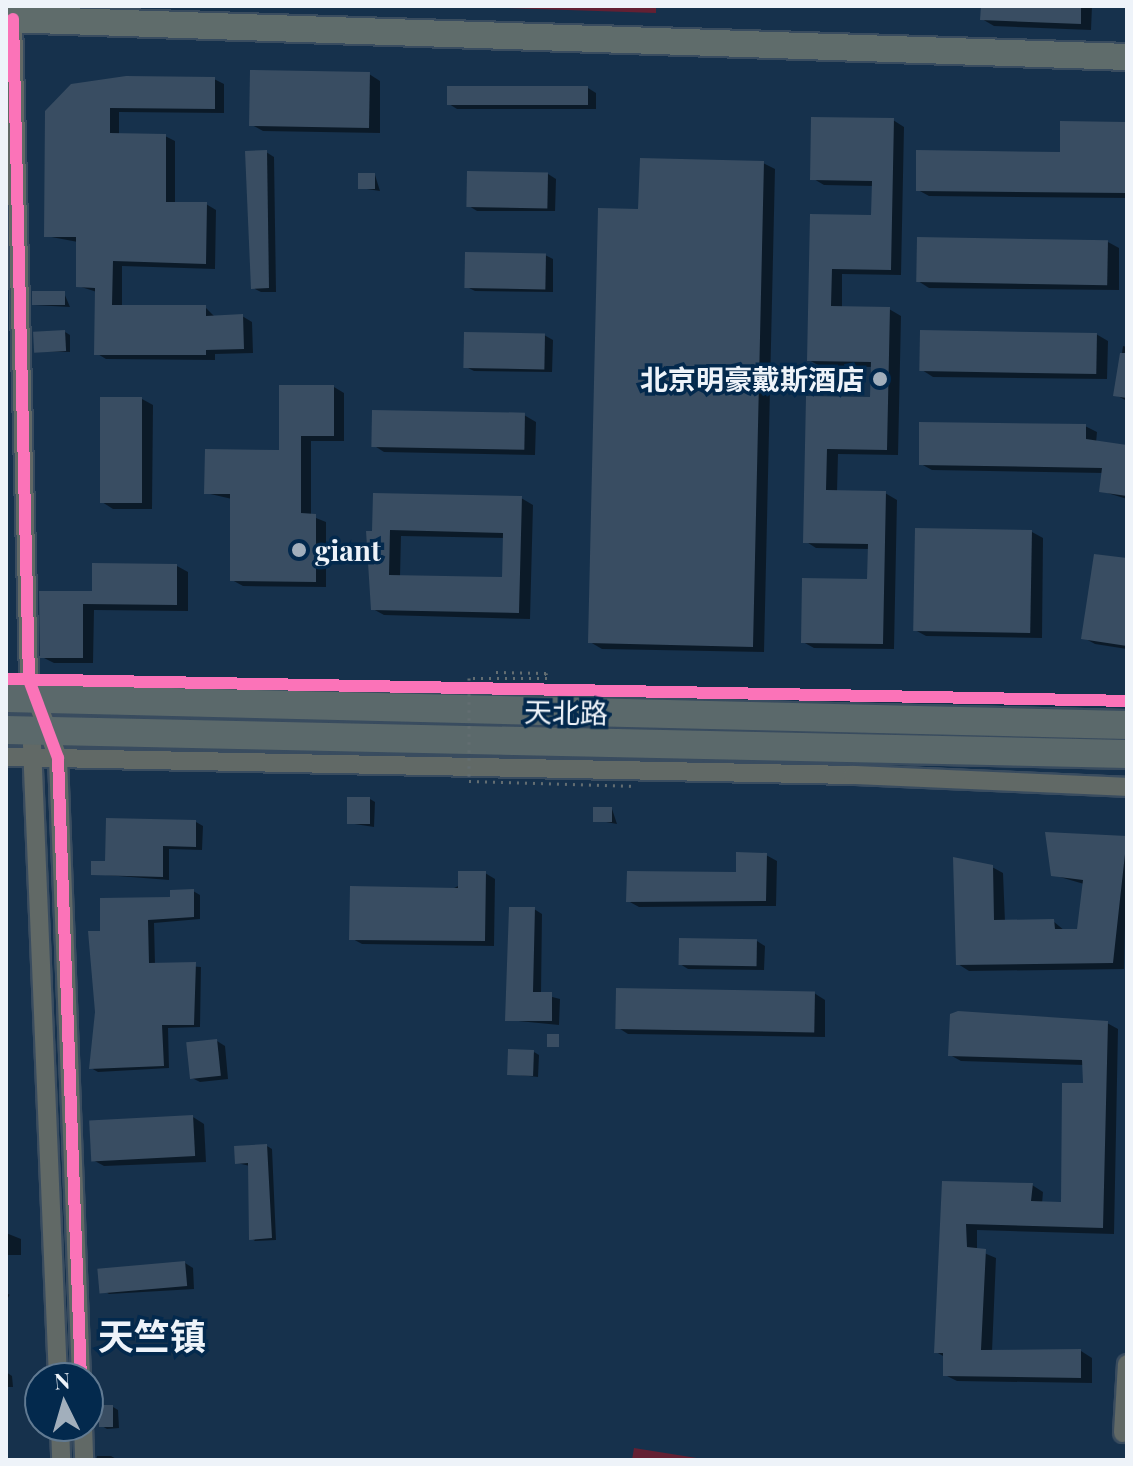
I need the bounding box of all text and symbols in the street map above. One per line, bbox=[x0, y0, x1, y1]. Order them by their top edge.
place label: 北京明豪戴斯酒店 bbox=[640, 362, 864, 396]
marker: 北京明豪戴斯酒店 bbox=[871, 370, 889, 388]
place label: giant bbox=[315, 533, 381, 567]
marker: giant bbox=[290, 541, 308, 559]
street label: 天北路 bbox=[524, 694, 608, 730]
district label: 天竺镇 bbox=[98, 1314, 206, 1358]
north arrow bbox=[24, 1362, 104, 1442]
text: N bbox=[53, 1364, 71, 1396]

